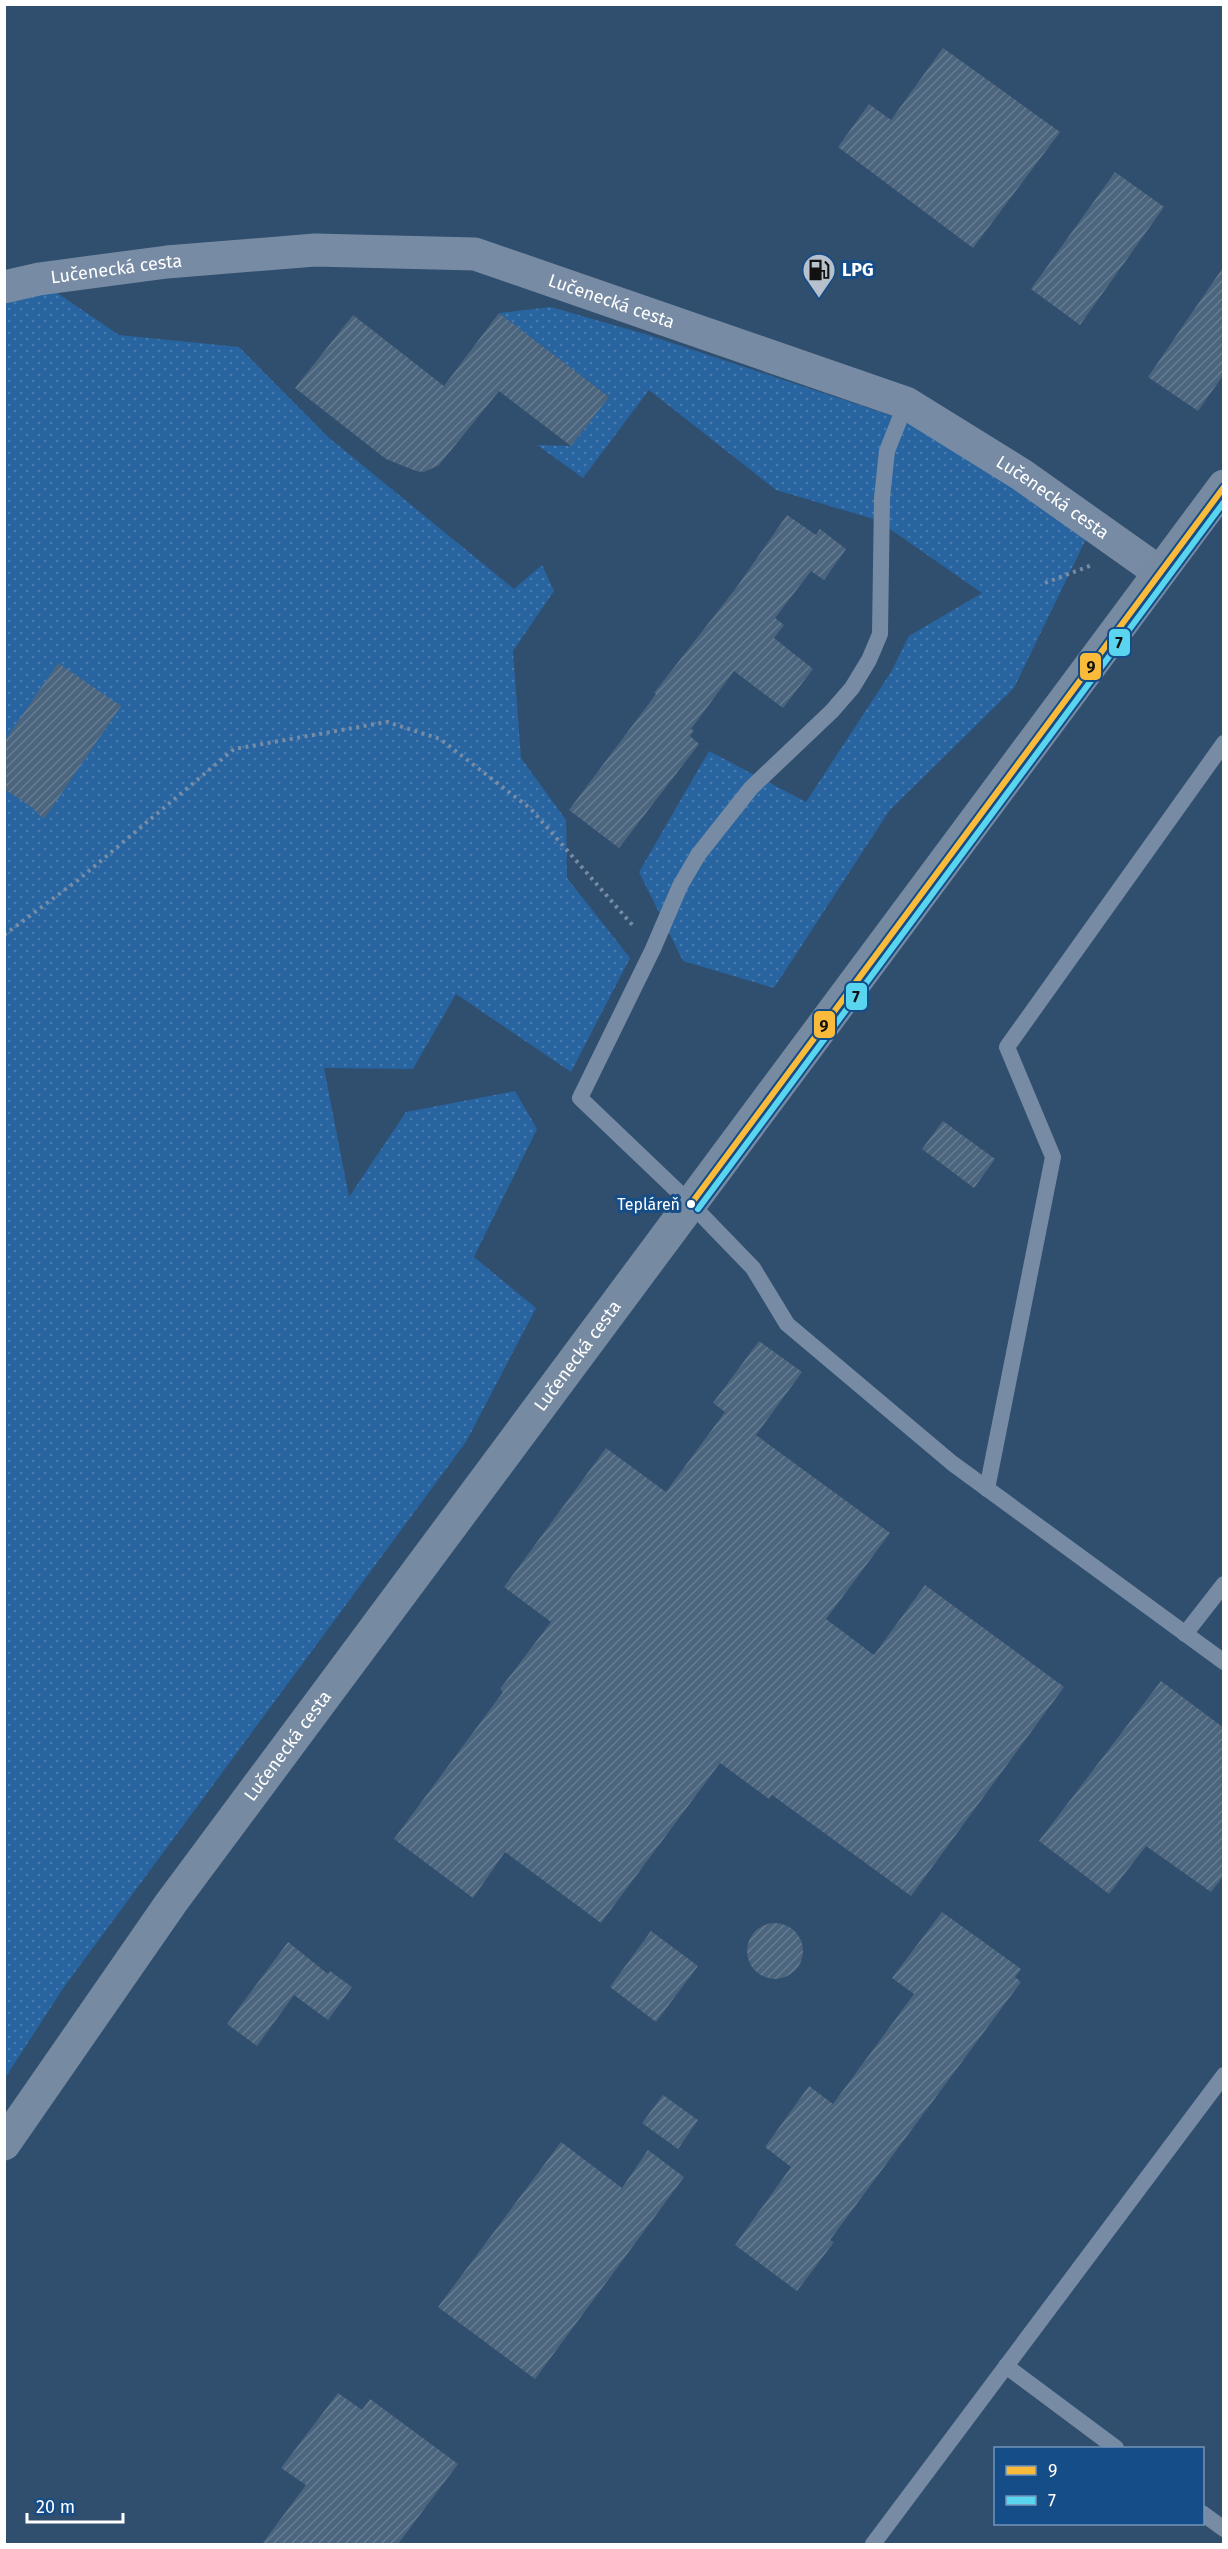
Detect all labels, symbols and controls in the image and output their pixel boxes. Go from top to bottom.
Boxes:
street label: Lučenecká cesta [49,250,183,288]
fuel station icon: LPG [801,252,837,299]
place label: LPG [842,259,874,281]
street label: Lučenecká cesta [545,269,678,333]
street label: Lučenecká cesta [992,451,1113,544]
line badge: 7 [1108,628,1131,657]
text: 7 [1115,633,1123,652]
line badge: 9 [1079,652,1102,681]
text: 9 [1087,657,1096,676]
line badge: 7 [845,982,868,1011]
text: 7 [852,987,860,1006]
line badge: 9 [813,1010,836,1039]
text: 9 [820,1016,829,1035]
place label: Tepláreň [617,1195,680,1214]
marker: Tepláreň [685,1198,697,1210]
street label: Lučenecká cesta [529,1296,626,1415]
street label: Lučenecká cesta [239,1686,336,1806]
legend [994,2447,1204,2525]
text: 9 [1048,2460,1057,2482]
scale bar [27,2486,123,2524]
text: 7 [1048,2490,1056,2512]
text: 20 m [36,2496,75,2518]

